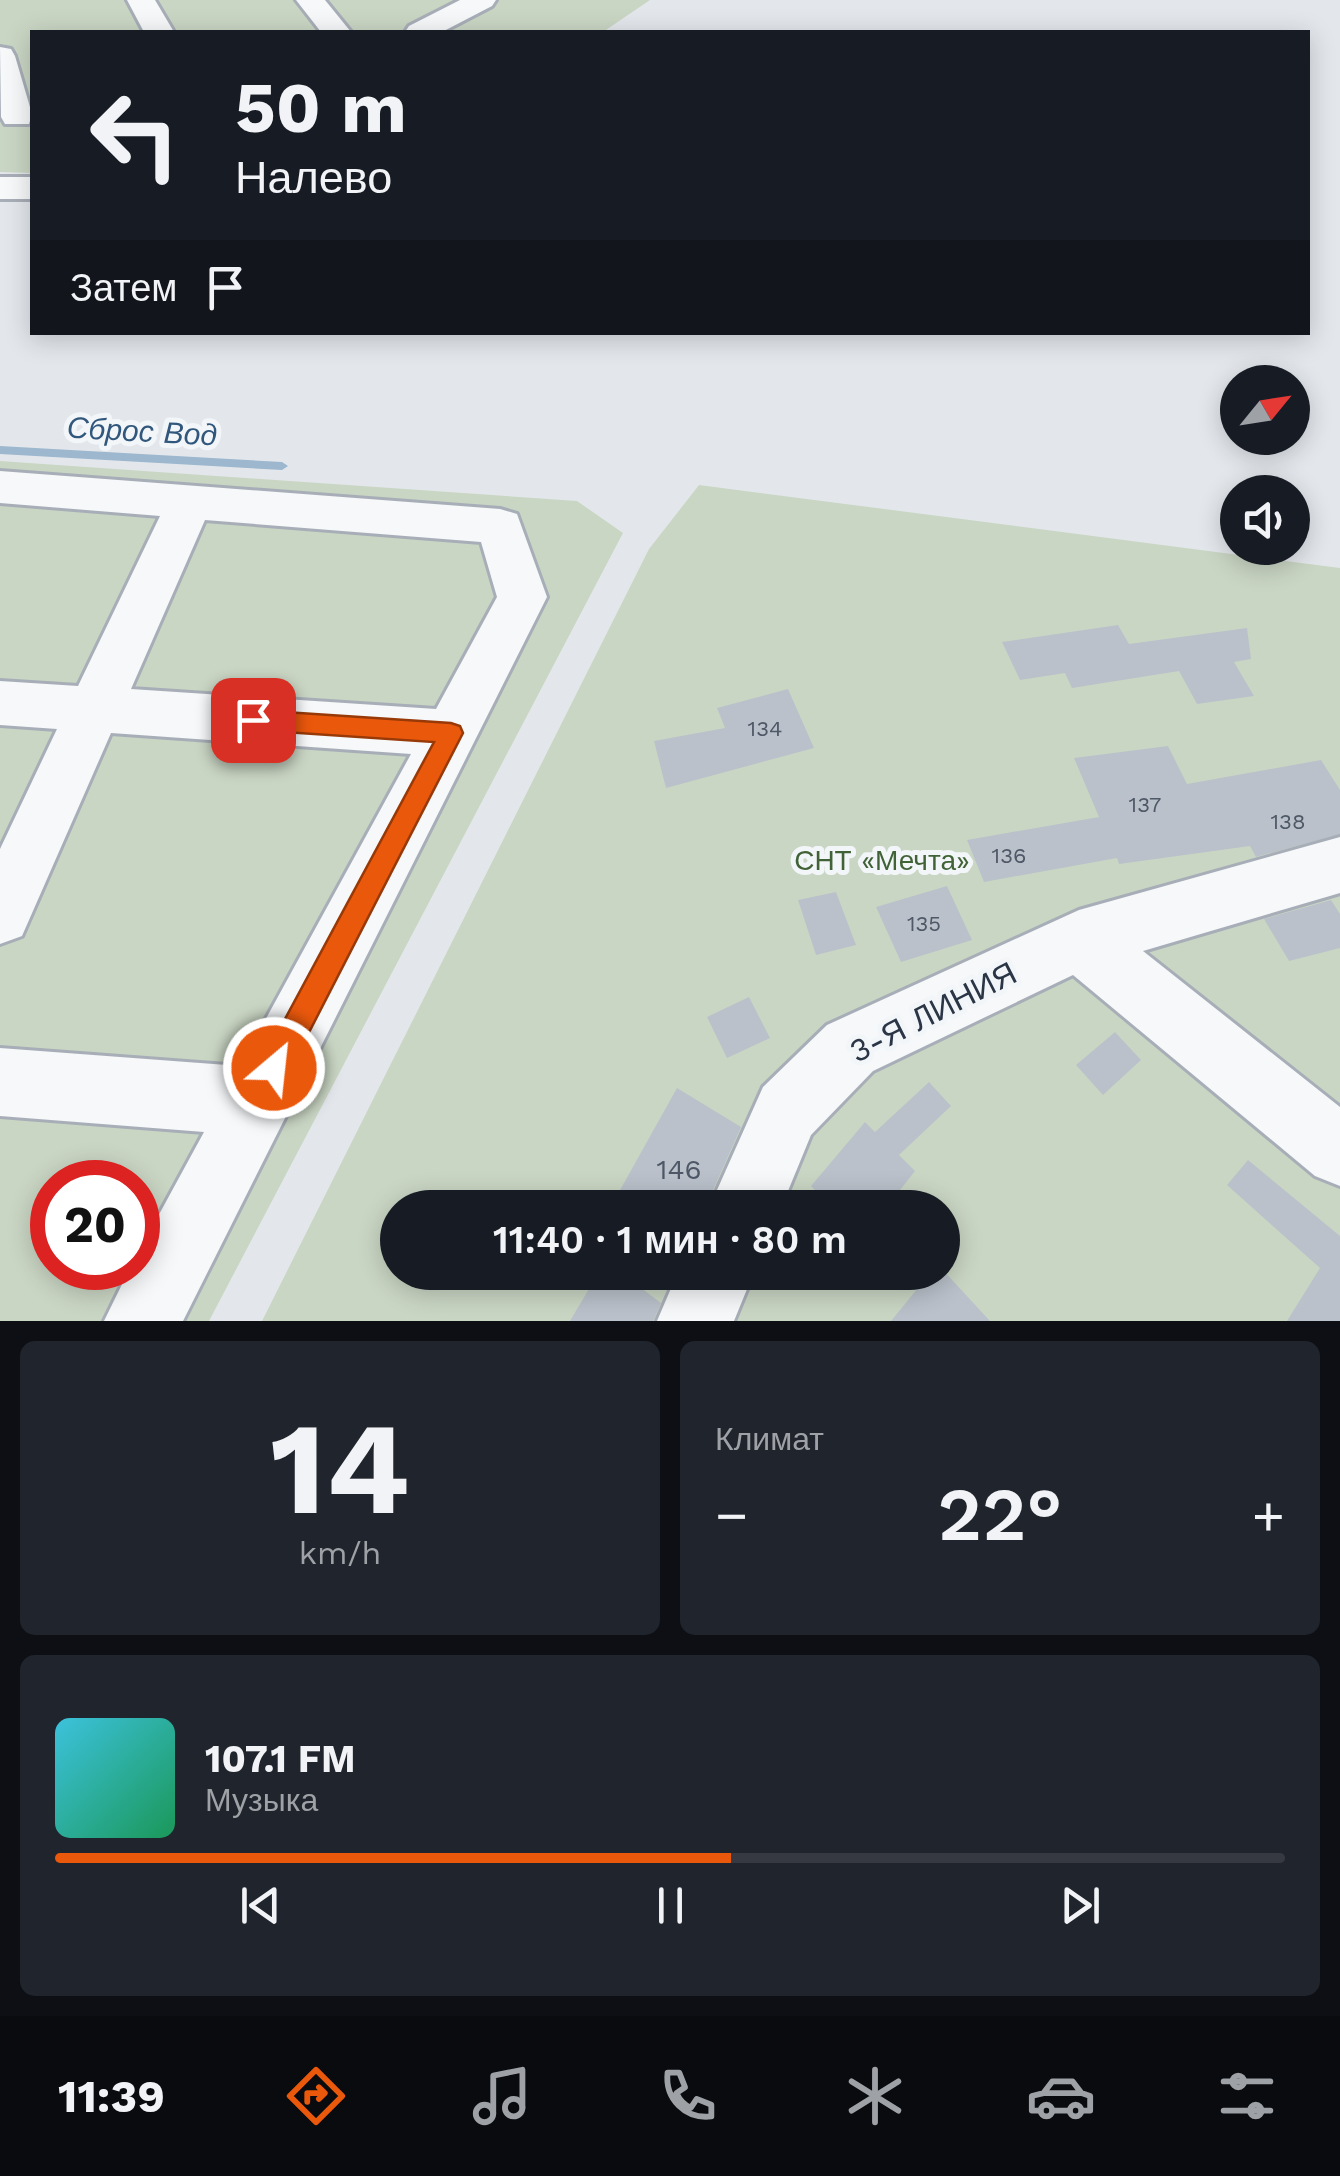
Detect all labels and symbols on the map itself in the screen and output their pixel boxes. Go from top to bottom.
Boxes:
north arrow [1220,365,1310,455]
water label: Сброс Вод [66,410,218,452]
pin [211,678,296,763]
house number: 134 [748,716,782,741]
house number: 137 [1129,792,1161,817]
house number: 138 [1271,809,1305,834]
house number: 136 [992,843,1026,868]
park label: СНТ «Мечта» [794,844,970,877]
house number: 135 [907,911,941,936]
street label: 3-Я ЛИНИЯ [843,954,1023,1070]
position arrow [222,1016,326,1120]
house number: 146 [656,1153,702,1186]
speed limit sign: 20 [30,1160,160,1290]

